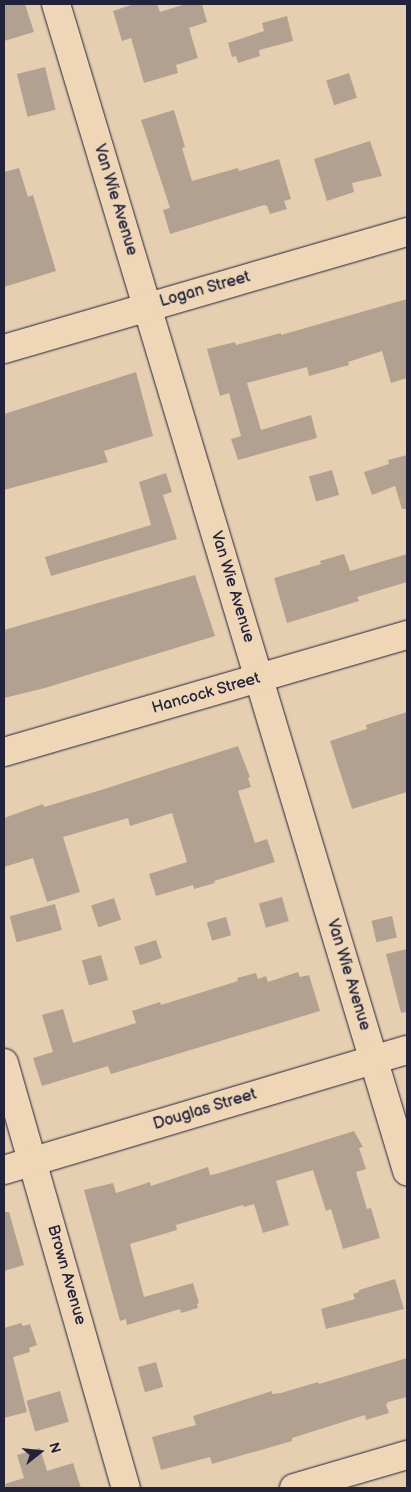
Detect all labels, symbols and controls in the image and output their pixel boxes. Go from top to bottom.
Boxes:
street label: Van Wie Avenue [89,142,141,258]
street label: Logan Street [157,268,253,312]
street label: Van Wie Avenue [206,529,258,645]
street label: Hancock Street [150,669,262,719]
street label: Van Wie Avenue [322,917,374,1033]
street label: Douglas Street [151,1085,259,1135]
street label: Brown Avenue [43,1223,89,1327]
north arrow [15,1427,65,1477]
text: N [45,1440,65,1455]

